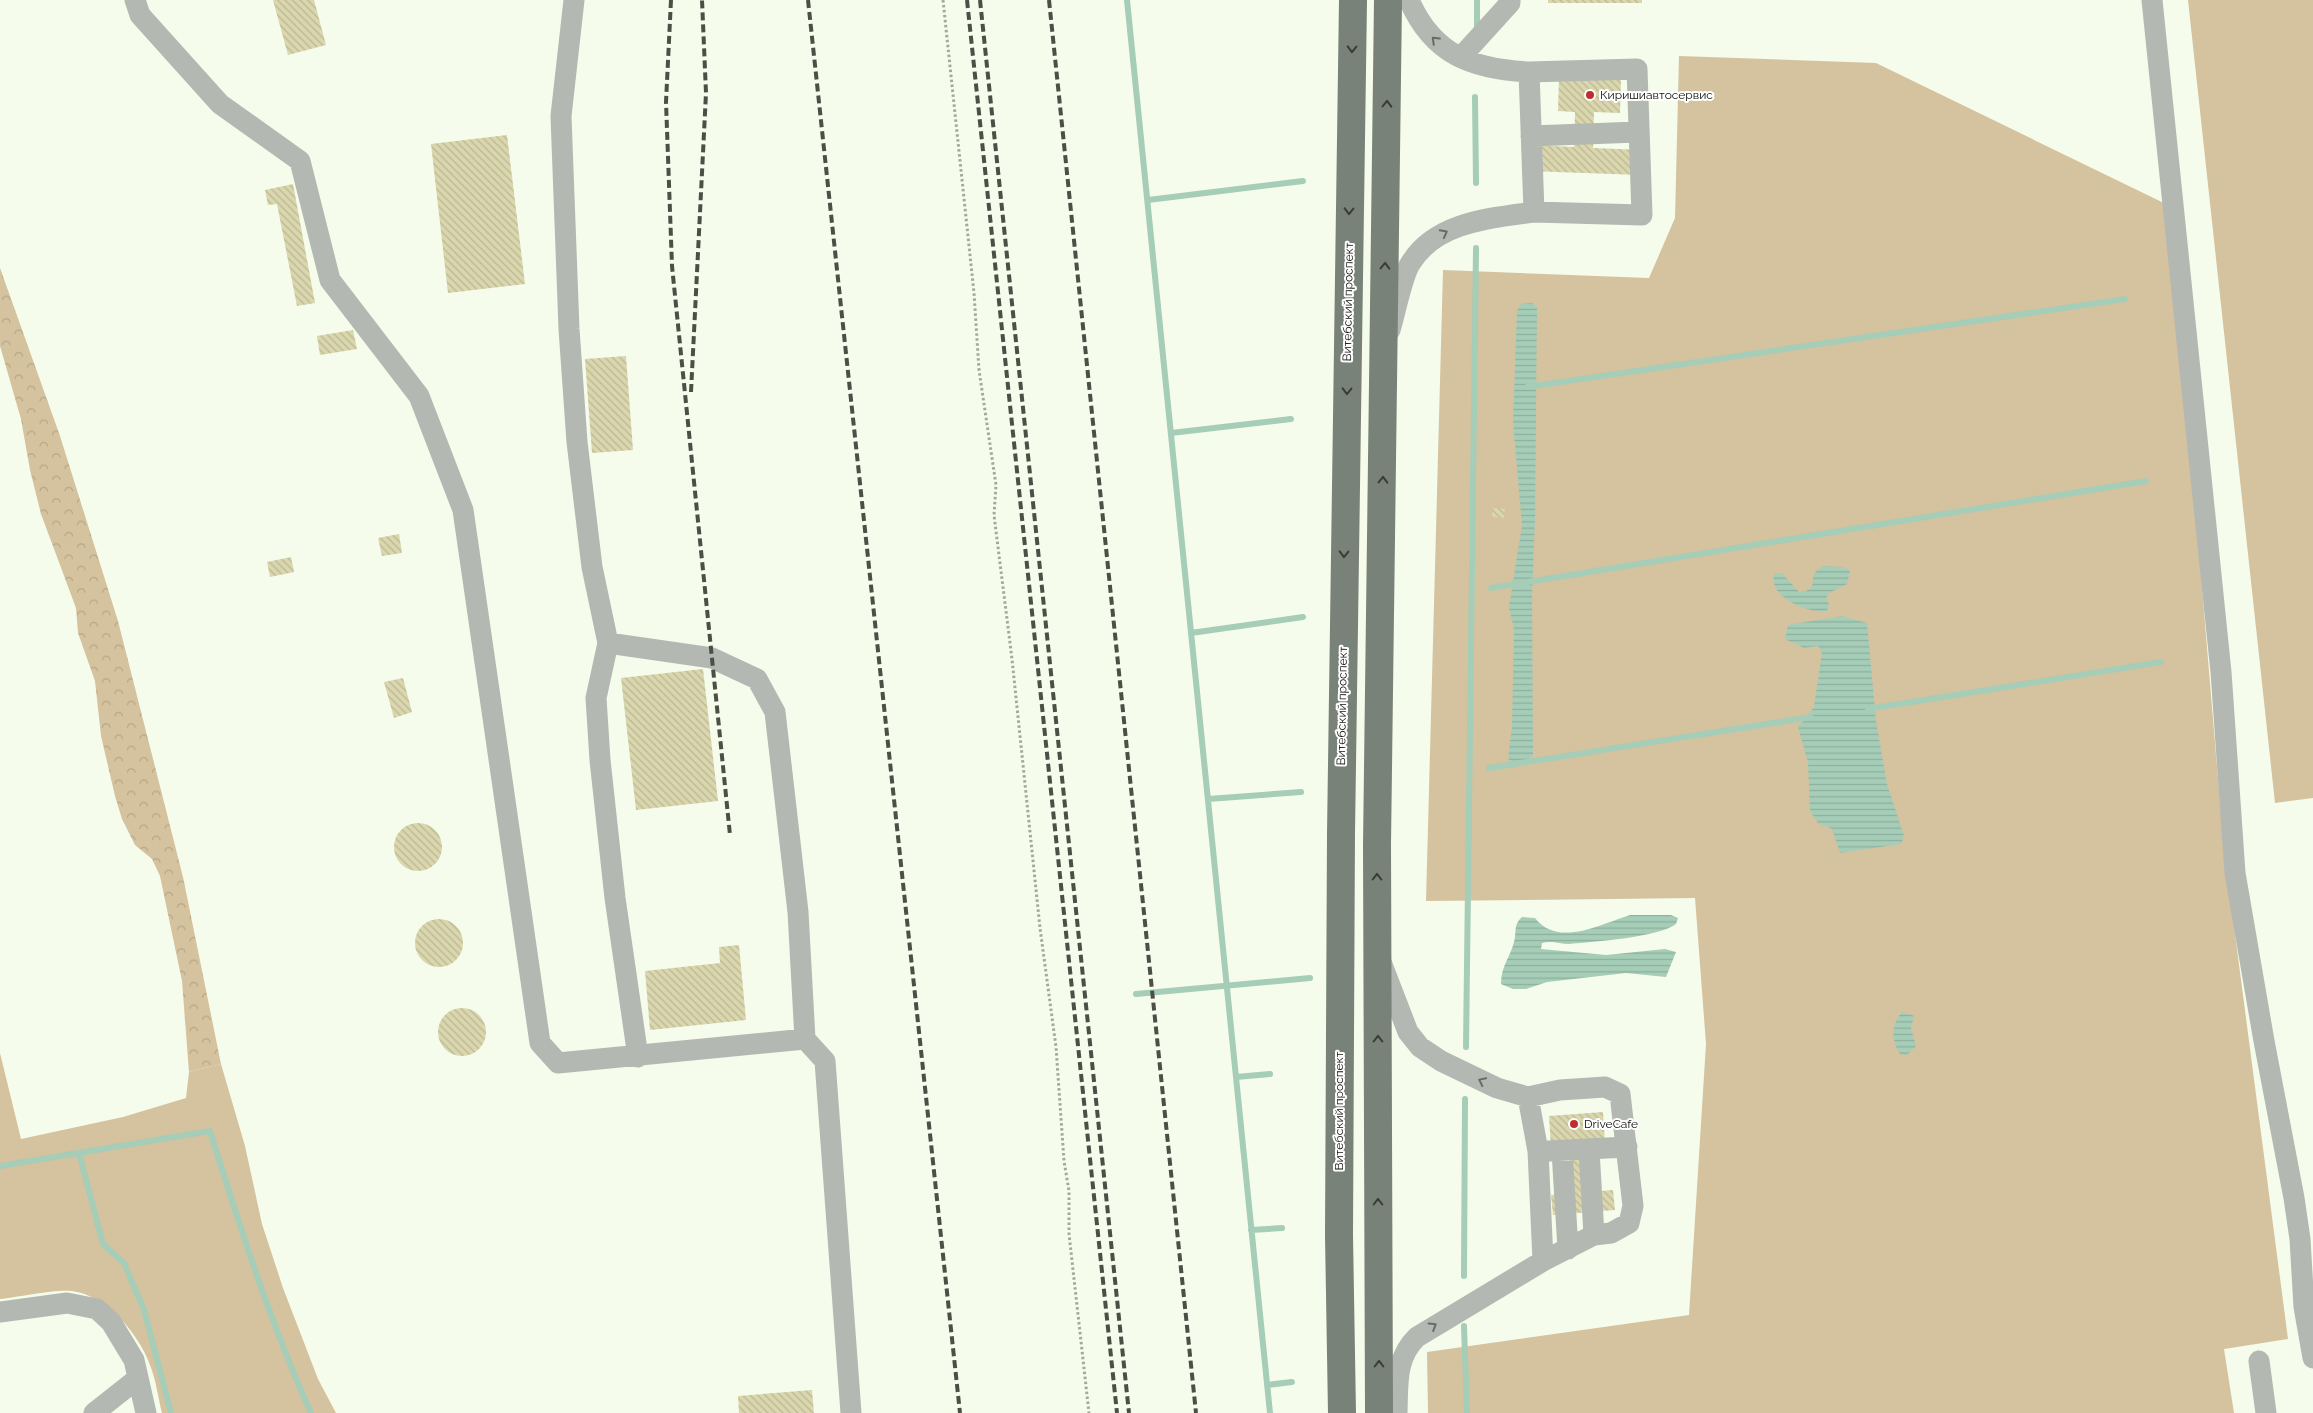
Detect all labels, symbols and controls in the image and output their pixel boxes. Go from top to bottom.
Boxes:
one-way arrow [1432,37,1441,46]
one-way arrow [1346,45,1357,53]
place label: Киришиавтосервис [1600,88,1713,102]
marker: Киришиавтосервис [1584,89,1596,101]
one-way arrow [1382,99,1392,107]
one-way arrow [1344,208,1354,215]
one-way arrow [1439,229,1448,239]
street label: Витебский проспект [1340,242,1356,362]
one-way arrow [1380,262,1390,270]
one-way arrow [1341,387,1352,395]
one-way arrow [1378,476,1388,484]
one-way arrow [1339,550,1350,558]
street label: Витебский проспект [1334,646,1350,766]
one-way arrow [1372,873,1382,880]
one-way arrow [1373,1035,1383,1043]
street label: Витебский проспект [1332,1051,1346,1171]
one-way arrow [1478,1076,1487,1087]
place label: DriveCafe [1584,1117,1638,1131]
marker: DriveCafe [1568,1118,1580,1130]
one-way arrow [1373,1198,1383,1206]
one-way arrow [1428,1322,1437,1332]
one-way arrow [1374,1360,1384,1368]

